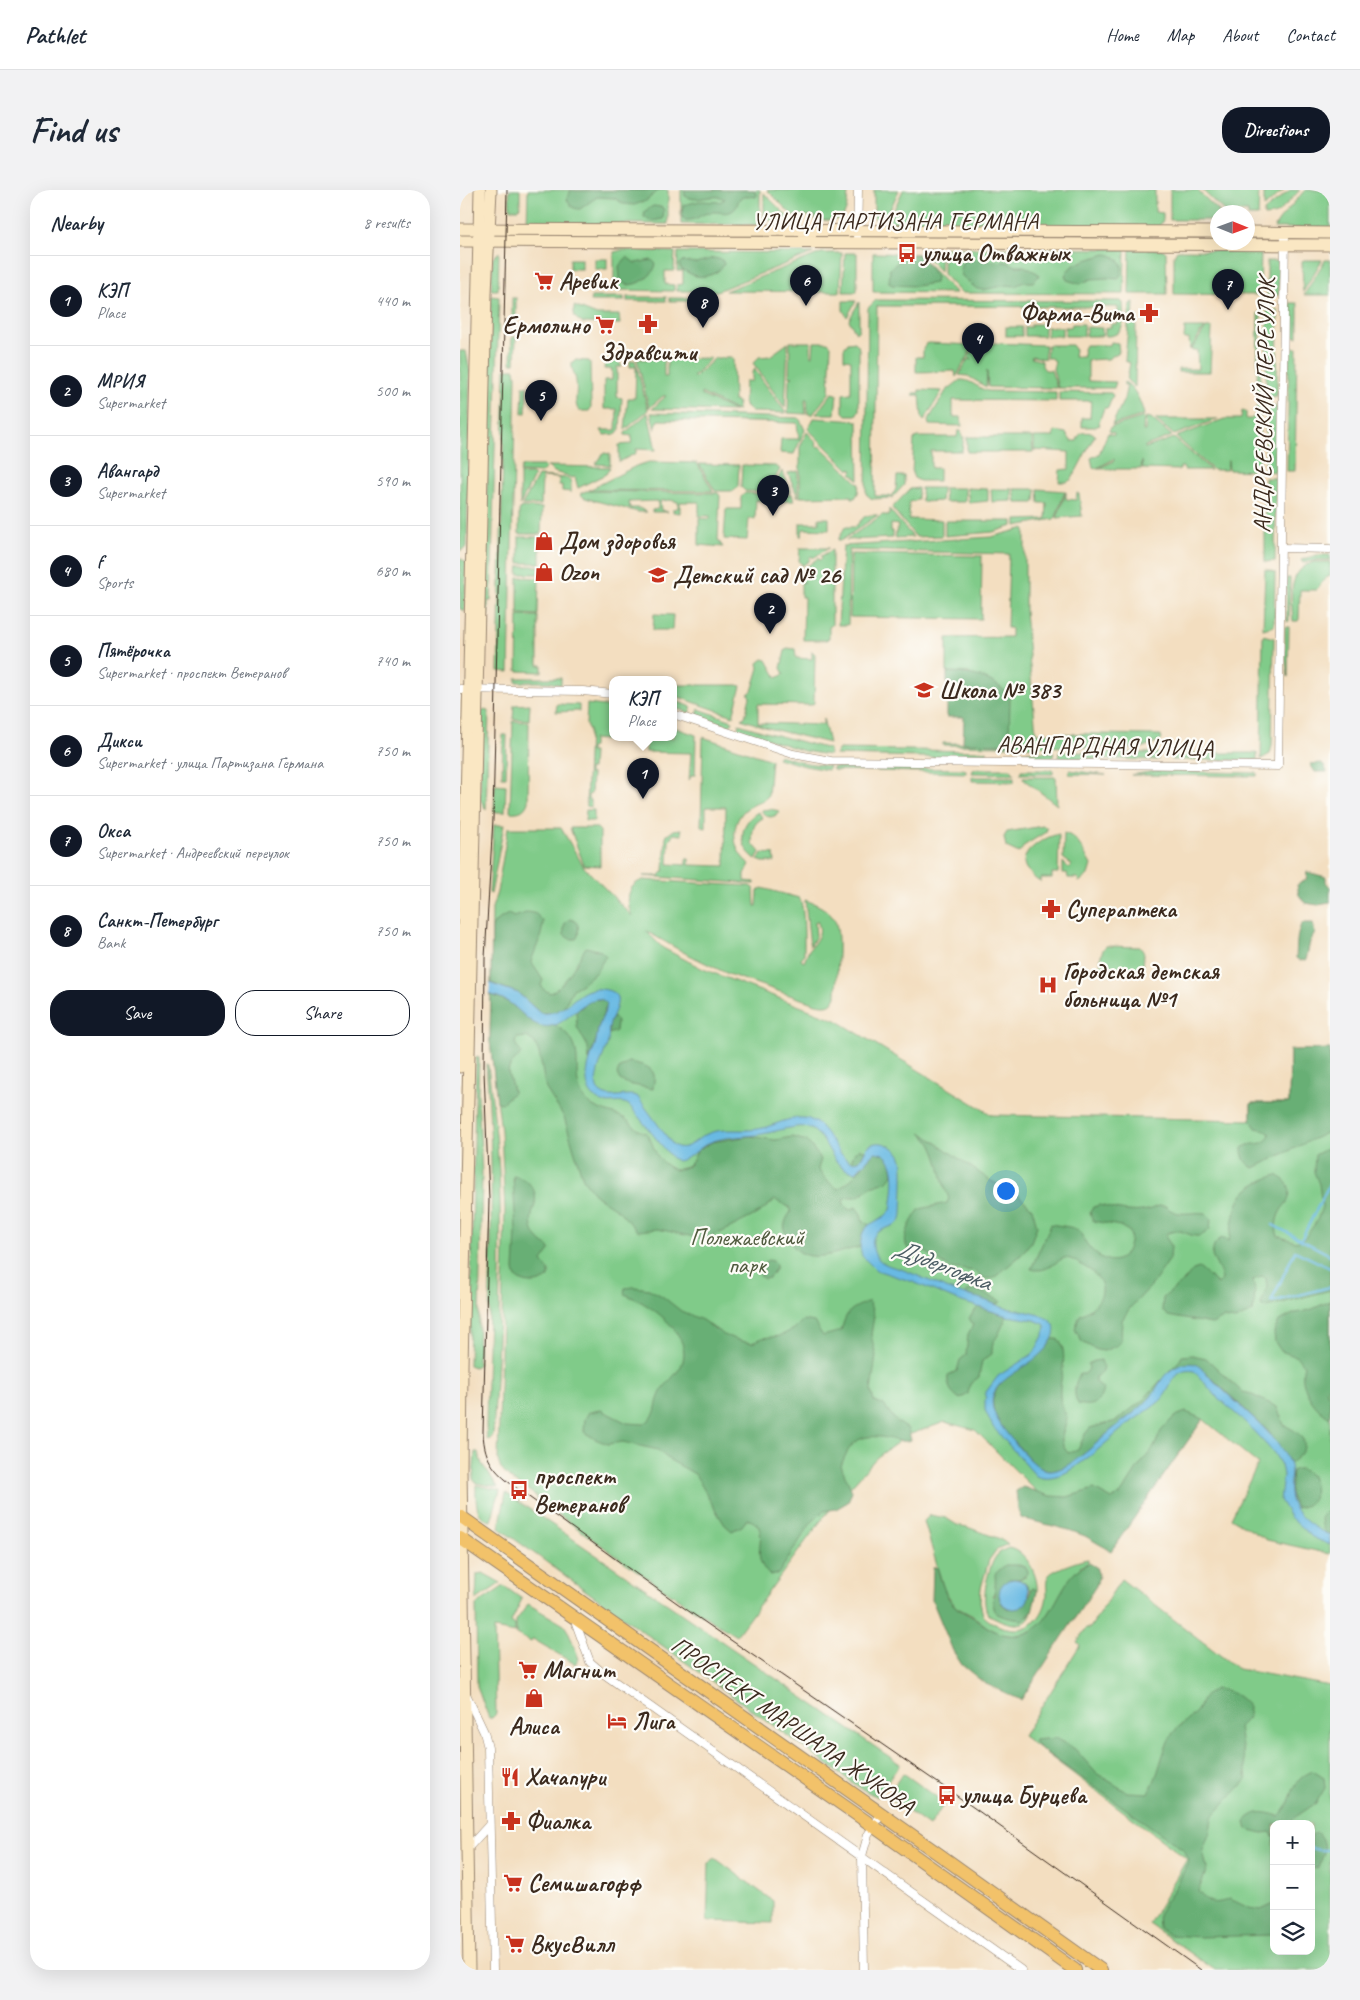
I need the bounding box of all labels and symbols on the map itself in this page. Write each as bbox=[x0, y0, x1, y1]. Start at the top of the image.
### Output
north arrow bbox=[1210, 205, 1255, 250]
street label: УЛИЦА ПАРТИЗАНА ГЕРМАНА bbox=[752, 206, 1039, 236]
place label: улица Отважных bbox=[920, 238, 1071, 268]
bus stop icon: улица Отважных bbox=[896, 242, 918, 264]
pin: 6 bbox=[790, 265, 822, 306]
place label: Аревик bbox=[559, 266, 620, 296]
pin: 7 bbox=[1212, 269, 1244, 310]
supermarket icon: Аревик bbox=[533, 270, 555, 292]
street label: АНДРЕЕВСКИЙ ПЕРЕУЛОК bbox=[1247, 272, 1281, 533]
pin: 8 bbox=[687, 287, 719, 328]
place label: Фарма-Вита bbox=[1020, 298, 1135, 328]
pharmacy icon: Фарма-Вита bbox=[1138, 302, 1160, 324]
place label: Ермолино bbox=[503, 310, 591, 340]
pharmacy icon: Здравсити bbox=[637, 313, 659, 335]
supermarket icon: Ермолино bbox=[594, 314, 616, 336]
pin: 4 bbox=[962, 323, 994, 364]
place label: Здравсити bbox=[600, 337, 699, 367]
pin: 5 bbox=[525, 380, 557, 421]
pin: 3 bbox=[757, 475, 789, 516]
place label: Дом здоровья bbox=[559, 526, 676, 557]
shop icon: Дом здоровья bbox=[533, 530, 555, 552]
place label: Ozon bbox=[559, 557, 600, 587]
place label: Детский сад № 26 bbox=[673, 560, 842, 590]
shop icon: Ozon bbox=[533, 561, 555, 583]
school or university icon: Детский сад № 26 bbox=[647, 564, 669, 586]
pin: 2 bbox=[754, 593, 786, 634]
place label: Школа № 383 bbox=[939, 675, 1062, 705]
school or university icon: Школа № 383 bbox=[913, 679, 935, 701]
street label: АВАНГАРДНАЯ УЛИЦА bbox=[996, 729, 1214, 763]
pin: 1 bbox=[627, 758, 659, 799]
place label: Супераптека bbox=[1066, 894, 1178, 924]
pharmacy icon: Супераптека bbox=[1040, 898, 1062, 920]
place label: Городская детская больница №1 bbox=[1063, 956, 1220, 1014]
hospital icon: Городская детская больница №1 bbox=[1037, 974, 1059, 996]
your location bbox=[993, 1178, 1019, 1204]
park label: Полежаевский парк bbox=[690, 1222, 806, 1280]
water label: Дудергофка bbox=[889, 1231, 998, 1299]
place label: проспект Ветеранов bbox=[534, 1461, 630, 1519]
bus stop icon: проспект Ветеранов bbox=[508, 1479, 530, 1501]
street label: ПРОСПЕКТ МАРШАЛА ЖУКОВА bbox=[665, 1629, 921, 1821]
place label: Магнит bbox=[543, 1655, 616, 1685]
supermarket icon: Магнит bbox=[517, 1659, 539, 1681]
shop icon: Алиса bbox=[523, 1687, 545, 1709]
place label: Лига bbox=[632, 1706, 676, 1736]
hotel icon: Лига bbox=[606, 1710, 628, 1732]
place label: Алиса bbox=[509, 1711, 560, 1741]
place label: Хачапури bbox=[525, 1762, 607, 1792]
restaurant icon: Хачапури bbox=[499, 1766, 521, 1788]
place label: улица Бурцева bbox=[960, 1780, 1089, 1810]
bus stop icon: улица Бурцева bbox=[936, 1784, 958, 1806]
place label: Фиалка bbox=[526, 1806, 593, 1836]
pharmacy icon: Фиалка bbox=[500, 1810, 522, 1832]
place label: Семишагофф bbox=[528, 1868, 642, 1898]
supermarket icon: Семишагофф bbox=[502, 1872, 524, 1894]
place label: ВкусВилл bbox=[530, 1929, 615, 1959]
supermarket icon: ВкусВилл bbox=[504, 1933, 526, 1955]

